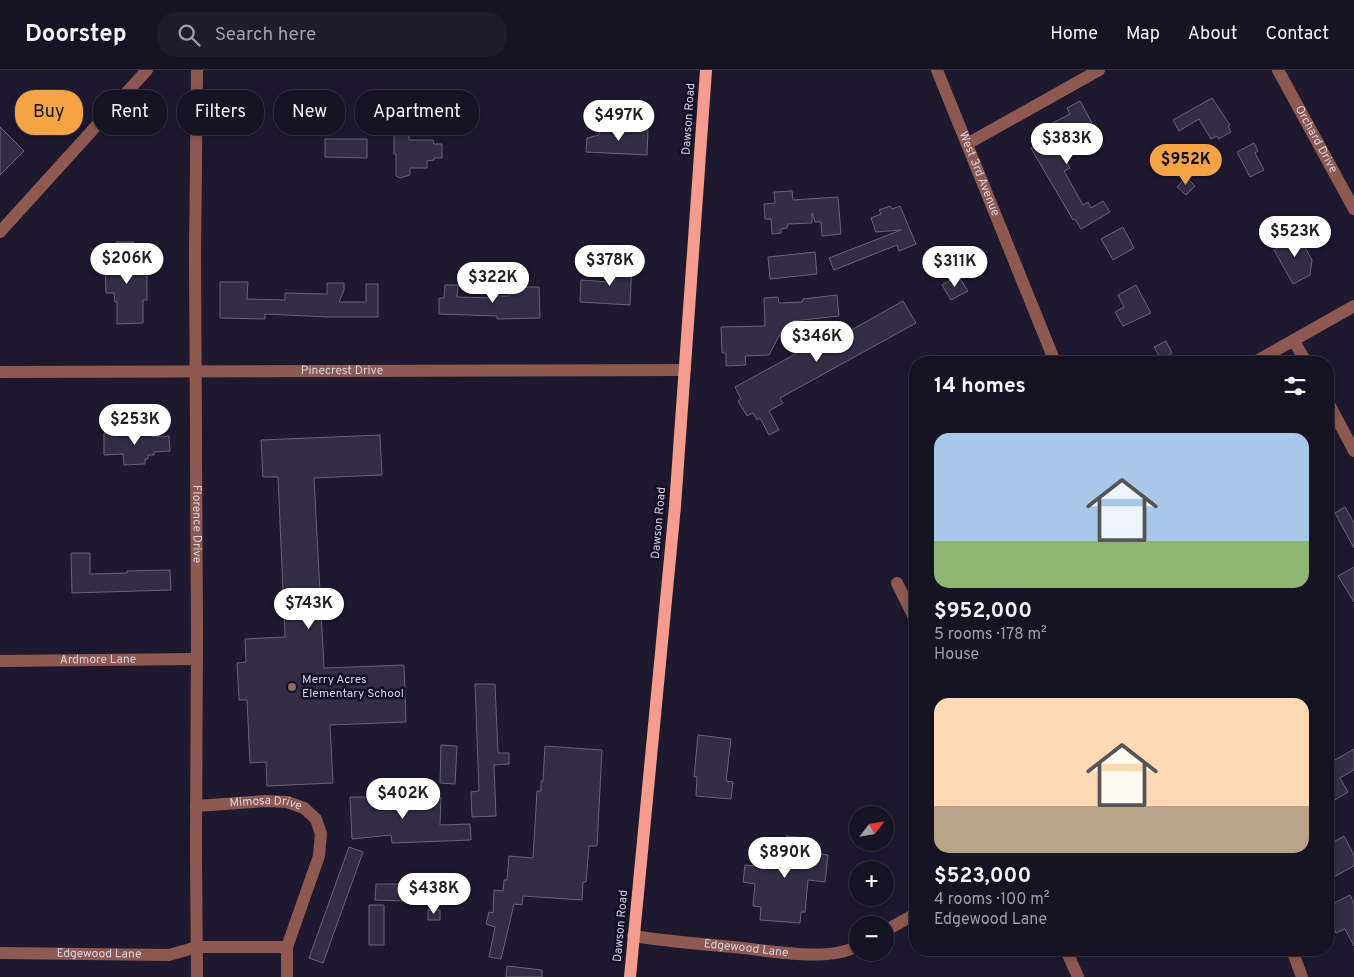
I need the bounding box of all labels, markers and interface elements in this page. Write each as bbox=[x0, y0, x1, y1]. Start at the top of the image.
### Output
search box bbox=[157, 12, 507, 57]
text: Doorstep bbox=[25, 20, 127, 50]
icon: search bbox=[175, 21, 203, 49]
text: Search here bbox=[215, 23, 316, 47]
text: Home bbox=[1050, 23, 1098, 46]
text: Map bbox=[1126, 23, 1160, 46]
text: About bbox=[1188, 23, 1237, 46]
text: Contact bbox=[1265, 23, 1329, 46]
street label: Dawson Road bbox=[679, 82, 699, 156]
chip: Buy bbox=[15, 90, 83, 135]
chip: Rent bbox=[93, 90, 167, 135]
chip: Filters bbox=[177, 90, 264, 135]
chip: New bbox=[274, 90, 345, 135]
chip: Apartment bbox=[355, 90, 479, 135]
pin: $497K bbox=[584, 100, 654, 142]
street label: Orchard Drive bbox=[1291, 103, 1341, 176]
text: $497K bbox=[594, 106, 644, 126]
pin: $383K bbox=[1032, 122, 1102, 165]
street label: West 3rd Avenue bbox=[955, 129, 1003, 219]
text: $383K bbox=[1042, 129, 1092, 149]
pin: $952K bbox=[1151, 144, 1221, 186]
text: $952K bbox=[1161, 150, 1211, 170]
pin: $523K bbox=[1260, 216, 1330, 258]
text: $523K bbox=[1270, 222, 1320, 242]
pin: $206K bbox=[92, 242, 162, 285]
pin: $378K bbox=[575, 244, 645, 287]
pin: $311K bbox=[920, 246, 990, 288]
text: $206K bbox=[101, 249, 153, 269]
text: $378K bbox=[586, 251, 634, 271]
text: $311K bbox=[933, 252, 977, 272]
pin: $322K bbox=[458, 262, 528, 304]
text: $322K bbox=[468, 268, 518, 288]
pin: $346K bbox=[782, 320, 852, 363]
text: $346K bbox=[792, 327, 842, 347]
street label: Pinecrest Drive bbox=[301, 363, 383, 379]
icon: filters bbox=[1281, 372, 1309, 400]
text: 14 homes bbox=[934, 373, 1026, 400]
pin: $253K bbox=[100, 404, 170, 446]
text: $253K bbox=[110, 410, 160, 430]
icon: home bbox=[1077, 465, 1167, 555]
street label: Florence Drive bbox=[188, 485, 205, 563]
street label: Dawson Road bbox=[648, 486, 670, 560]
pin: $743K bbox=[274, 588, 344, 630]
text: $743K bbox=[285, 594, 333, 614]
text: $952,000 bbox=[934, 598, 1032, 625]
text: 5 rooms · 178 m² bbox=[934, 625, 1047, 645]
text: House bbox=[934, 645, 979, 665]
street label: Ardmore Lane bbox=[60, 652, 136, 668]
place label: Merry Acres Elementary School bbox=[302, 672, 404, 702]
marker: Merry Acres Elementary School bbox=[286, 681, 298, 693]
icon: home bbox=[1077, 730, 1167, 820]
pin: $402K bbox=[368, 778, 438, 820]
text: $402K bbox=[377, 784, 429, 804]
street label: Mimosa Drive bbox=[229, 793, 304, 815]
north arrow bbox=[849, 806, 894, 851]
map controls bbox=[849, 806, 894, 961]
pin: $890K bbox=[750, 836, 820, 879]
text: $890K bbox=[759, 843, 811, 863]
button: + bbox=[849, 861, 894, 906]
text: $523,000 bbox=[934, 863, 1031, 890]
pin: $438K bbox=[399, 872, 469, 915]
text: $438K bbox=[409, 879, 459, 899]
street label: Dawson Road bbox=[610, 889, 632, 963]
text: 4 rooms · 100 m² bbox=[934, 890, 1050, 910]
text: Edgewood Lane bbox=[934, 910, 1047, 930]
button: − bbox=[849, 916, 894, 961]
street label: Edgewood Lane bbox=[703, 936, 789, 961]
street label: Edgewood Lane bbox=[56, 946, 142, 963]

